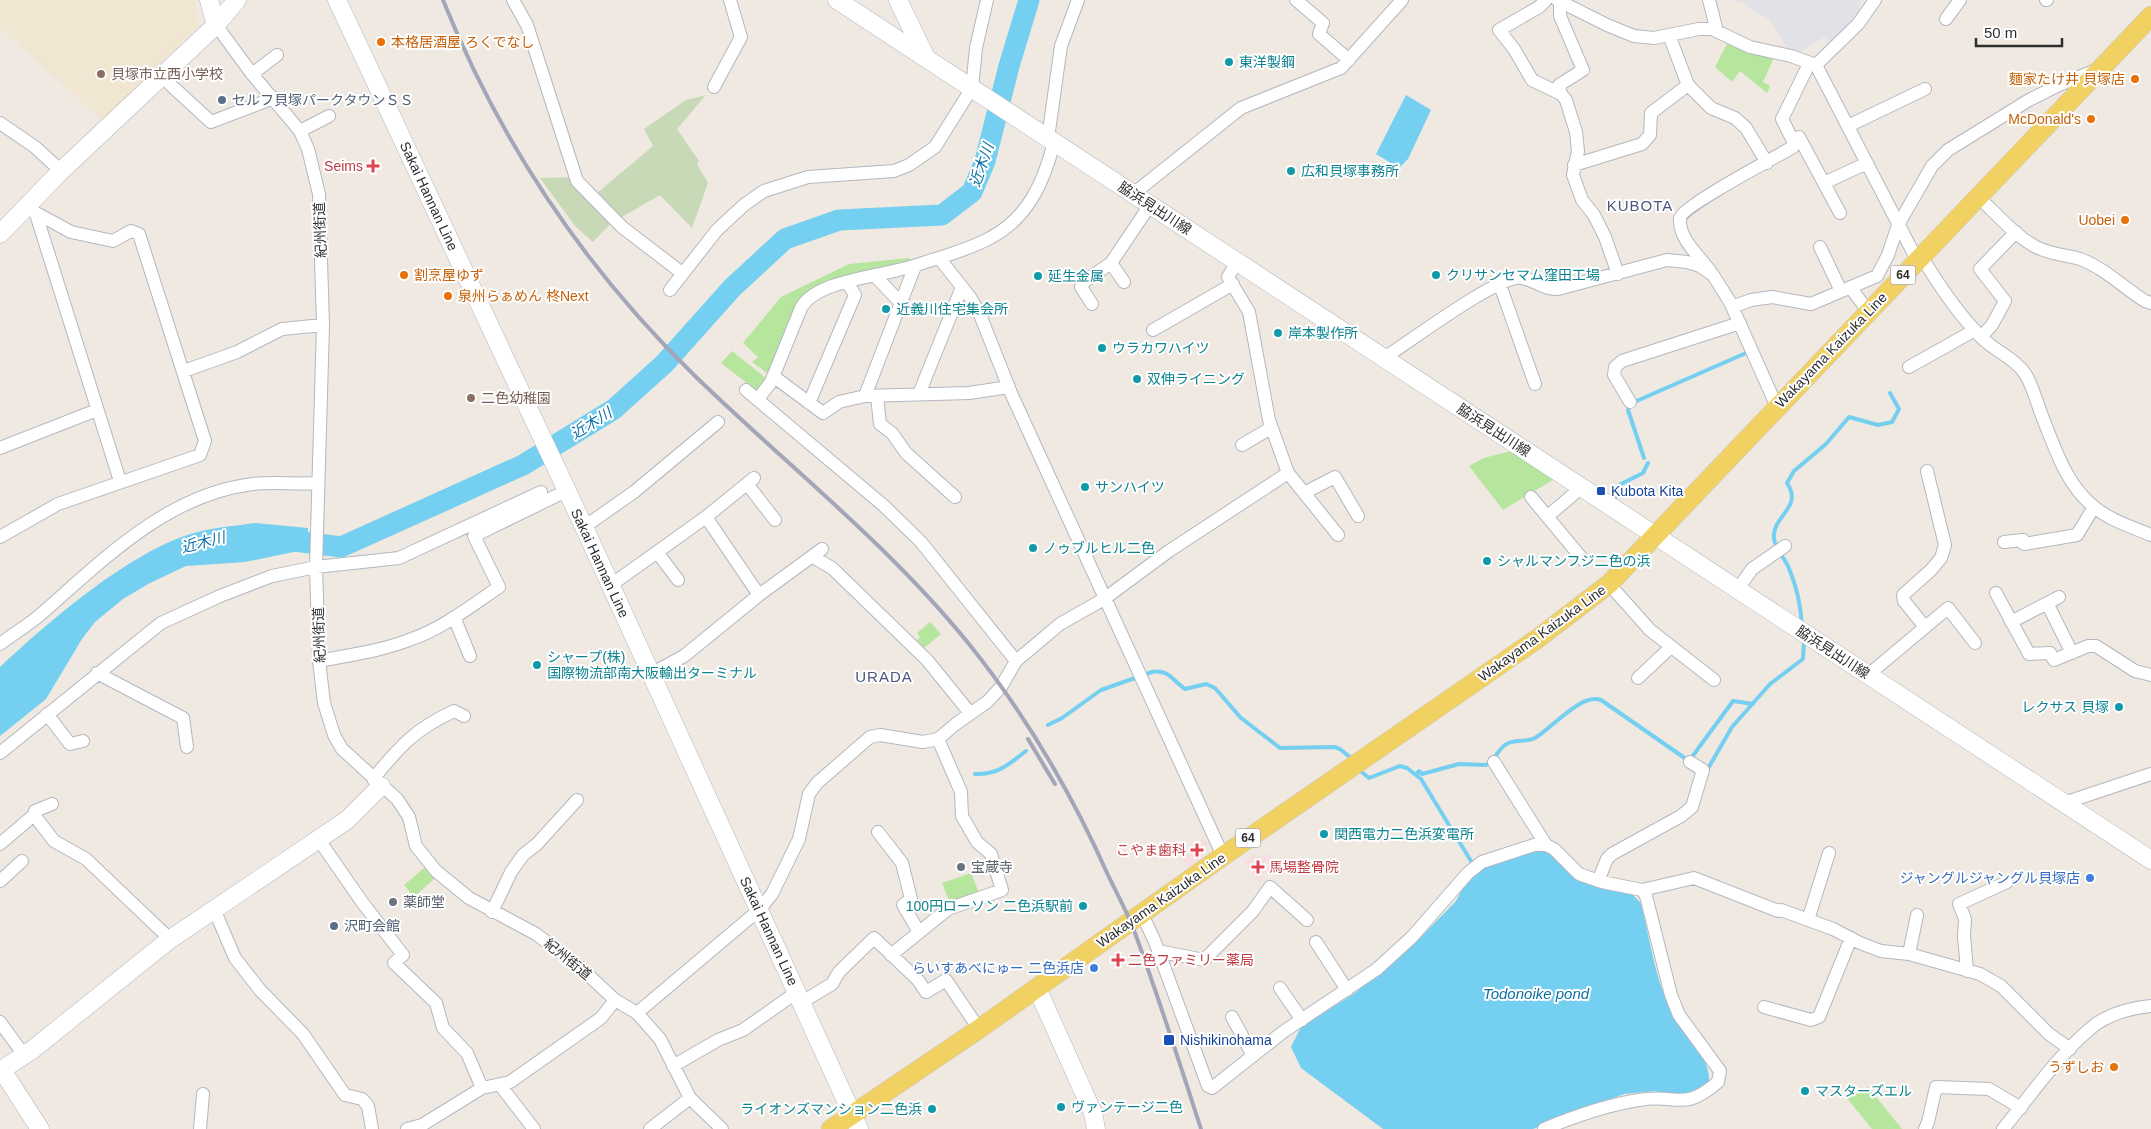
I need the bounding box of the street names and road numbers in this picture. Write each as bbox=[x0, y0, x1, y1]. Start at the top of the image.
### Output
street label: Sakai Hannan Line bbox=[397, 139, 461, 253]
street label: 脇浜見出川線 bbox=[1115, 178, 1195, 238]
street label: 紀州街道 bbox=[311, 202, 329, 258]
road number: 64 bbox=[1890, 266, 1916, 284]
street label: Wakayama Kaizuka Line bbox=[1772, 289, 1890, 411]
street label: 脇浜見出川線 bbox=[1454, 400, 1534, 460]
street label: Sakai Hannan Line bbox=[568, 506, 632, 620]
street label: Wakayama Kaizuka Line bbox=[1475, 581, 1609, 685]
street label: 紀州街道 bbox=[310, 607, 328, 663]
street label: 脇浜見出川線 bbox=[1793, 622, 1873, 682]
road number: 64 bbox=[1236, 828, 1260, 848]
street label: Wakayama Kaizuka Line bbox=[1094, 849, 1229, 951]
street label: Sakai Hannan Line bbox=[737, 874, 801, 988]
street label: 紀州街道 bbox=[541, 935, 595, 983]

